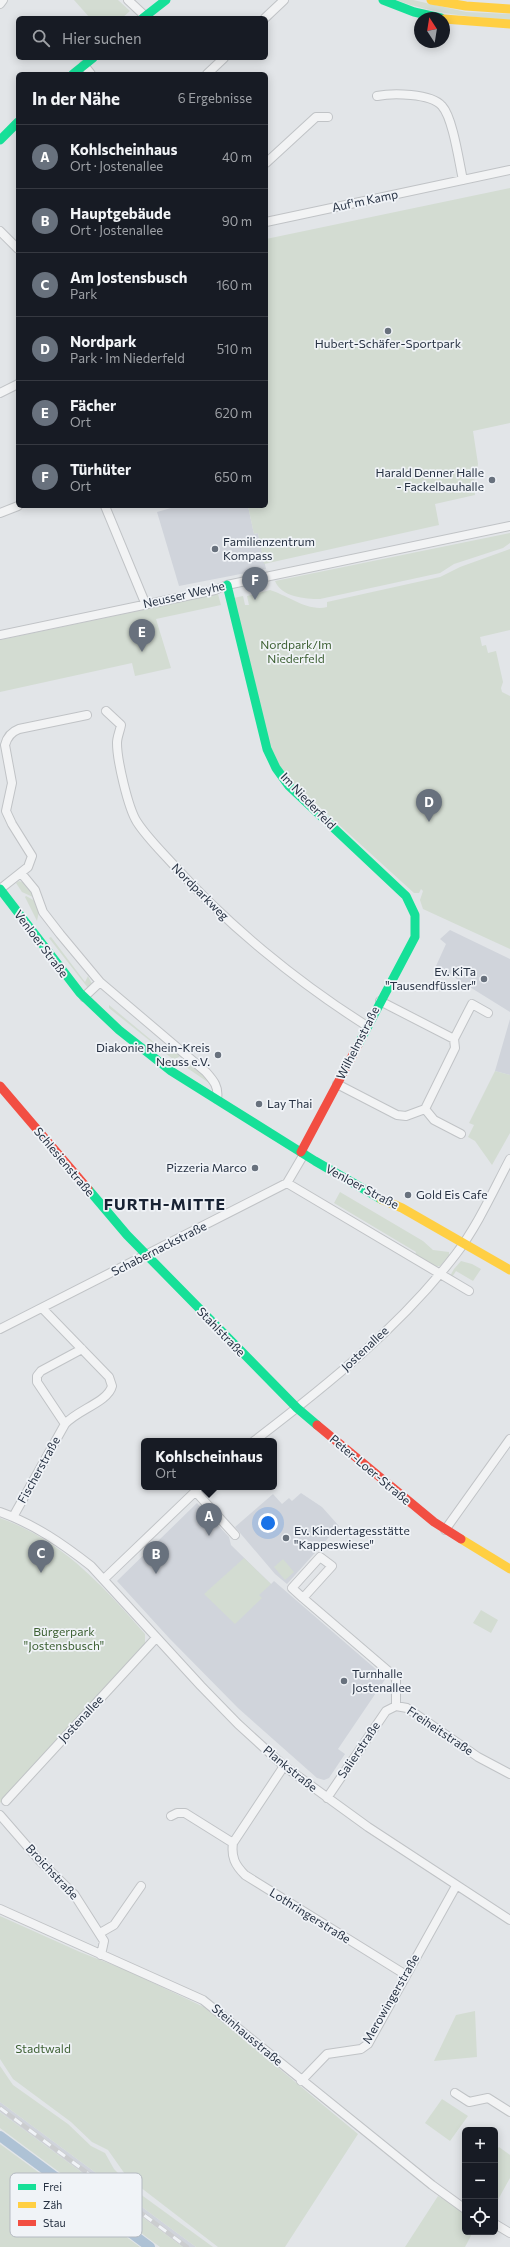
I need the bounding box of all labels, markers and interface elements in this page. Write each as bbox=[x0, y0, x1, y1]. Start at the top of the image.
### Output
north arrow bbox=[414, 12, 450, 48]
search box bbox=[16, 16, 268, 60]
icon: search bbox=[30, 27, 52, 49]
text: Hier suchen bbox=[62, 29, 142, 47]
text: In der Nähe bbox=[32, 88, 120, 109]
text: 6 Ergebnisse bbox=[178, 90, 252, 106]
text: Kohlscheinhaus bbox=[70, 140, 177, 158]
text: A bbox=[40, 149, 50, 165]
text: 40 m bbox=[222, 149, 252, 165]
text: Ort · Jostenallee bbox=[70, 158, 163, 174]
street label: Auf'm Kamp bbox=[330, 186, 399, 214]
text: Hauptgebäude bbox=[70, 204, 171, 222]
text: B bbox=[41, 213, 49, 229]
text: 90 m bbox=[222, 213, 252, 229]
text: Ort · Jostenallee bbox=[70, 222, 163, 238]
text: Am Jostensbusch bbox=[70, 268, 187, 286]
text: C bbox=[41, 277, 49, 293]
text: 160 m bbox=[216, 277, 252, 293]
text: Park bbox=[70, 286, 97, 302]
marker: Hubert-Schäfer-Sportpark bbox=[383, 326, 393, 336]
text: Nordpark bbox=[70, 332, 137, 350]
place label: Hubert-Schäfer-Sportpark bbox=[315, 336, 462, 350]
text: D bbox=[40, 341, 50, 357]
text: 510 m bbox=[217, 341, 252, 357]
text: Park · Im Niederfeld bbox=[70, 350, 185, 366]
text: Fächer bbox=[70, 396, 116, 414]
text: E bbox=[41, 405, 49, 421]
text: 620 m bbox=[215, 405, 252, 421]
text: Ort bbox=[70, 414, 91, 430]
text: Türhüter bbox=[70, 460, 131, 478]
place label: Harald Denner Halle - Fackelbauhalle bbox=[375, 465, 484, 493]
text: F bbox=[41, 469, 49, 485]
text: 650 m bbox=[214, 469, 252, 485]
marker: Harald Denner Halle - Fackelbauhalle bbox=[487, 475, 497, 485]
text: Ort bbox=[70, 478, 91, 494]
place label: Familienzentrum Kompass bbox=[223, 534, 315, 562]
marker: Familienzentrum Kompass bbox=[210, 544, 220, 554]
pin: F bbox=[242, 567, 268, 600]
street label: Neusser Weyhe bbox=[142, 578, 226, 610]
pin: E bbox=[129, 619, 155, 652]
park label: Nordpark/Im Niederfeld bbox=[260, 637, 332, 665]
street label: Im Niederfeld bbox=[278, 769, 339, 832]
pin: D bbox=[416, 789, 442, 822]
street label: Nordparkweg bbox=[169, 860, 232, 923]
street label: Venloer Straße bbox=[12, 907, 72, 980]
place label: Ev. KiTa "Tausendfüssler" bbox=[385, 964, 476, 992]
marker: Ev. KiTa "Tausendfüssler" bbox=[479, 974, 489, 984]
street label: Wilhelmstraße bbox=[333, 1004, 382, 1081]
place label: Diakonie Rhein-Kreis Neuss e.V. bbox=[96, 1040, 210, 1068]
marker: Diakonie Rhein-Kreis Neuss e.V. bbox=[213, 1050, 223, 1060]
place label: Lay Thai bbox=[267, 1096, 312, 1110]
marker: Lay Thai bbox=[254, 1099, 264, 1109]
street label: Schlesienstraße bbox=[32, 1124, 98, 1199]
place label: Pizzeria Marco bbox=[166, 1160, 247, 1174]
street label: Venloer Straße bbox=[324, 1161, 401, 1211]
marker: Pizzeria Marco bbox=[250, 1163, 260, 1173]
place label: Gold Eis Cafe bbox=[416, 1187, 487, 1201]
marker: Gold Eis Cafe bbox=[403, 1190, 413, 1200]
district label: FURTH-MITTE bbox=[104, 1194, 226, 1213]
street label: Schabernackstraße bbox=[109, 1218, 208, 1278]
street label: Stahlstraße bbox=[195, 1304, 249, 1359]
street label: Jostenallee bbox=[338, 1323, 391, 1374]
street label: Peter-Loer-Straße bbox=[327, 1431, 414, 1507]
street label: Fischerstraße bbox=[14, 1434, 62, 1505]
popup bbox=[141, 1438, 277, 1490]
text: Kohlscheinhaus bbox=[155, 1447, 263, 1465]
text: Ort bbox=[155, 1465, 176, 1481]
pin: A bbox=[196, 1503, 222, 1536]
your location bbox=[258, 1513, 278, 1533]
place label: Ev. Kindertagesstätte "Kappeswiese" bbox=[294, 1523, 410, 1551]
marker: Ev. Kindertagesstätte "Kappeswiese" bbox=[281, 1533, 291, 1543]
pin: C bbox=[28, 1540, 54, 1573]
pin: B bbox=[143, 1541, 169, 1574]
park label: Bürgerpark "Jostensbusch" bbox=[24, 1624, 104, 1653]
place label: Turnhalle Jostenallee bbox=[352, 1666, 411, 1695]
marker: Turnhalle Jostenallee bbox=[339, 1676, 349, 1686]
street label: Jostenallee bbox=[55, 1692, 106, 1745]
street label: Freiheitstraße bbox=[405, 1703, 476, 1757]
street label: Salierstraße bbox=[334, 1718, 382, 1780]
street label: Plankstraße bbox=[261, 1742, 320, 1794]
street label: Broichstraße bbox=[24, 1841, 82, 1902]
street label: Lothringerstraße bbox=[268, 1885, 354, 1946]
street label: Merowingerstraße bbox=[359, 1951, 421, 2046]
street label: Steinhausstraße bbox=[209, 2001, 286, 2068]
park label: Stadtwald bbox=[15, 2041, 71, 2055]
map controls bbox=[462, 2127, 498, 2235]
button: + bbox=[462, 2127, 498, 2163]
button: − bbox=[462, 2163, 498, 2199]
legend bbox=[10, 2173, 142, 2237]
text: Frei bbox=[43, 2180, 62, 2193]
text: Zäh bbox=[43, 2198, 62, 2211]
button: locate bbox=[462, 2199, 498, 2235]
text: Stau bbox=[43, 2216, 66, 2229]

